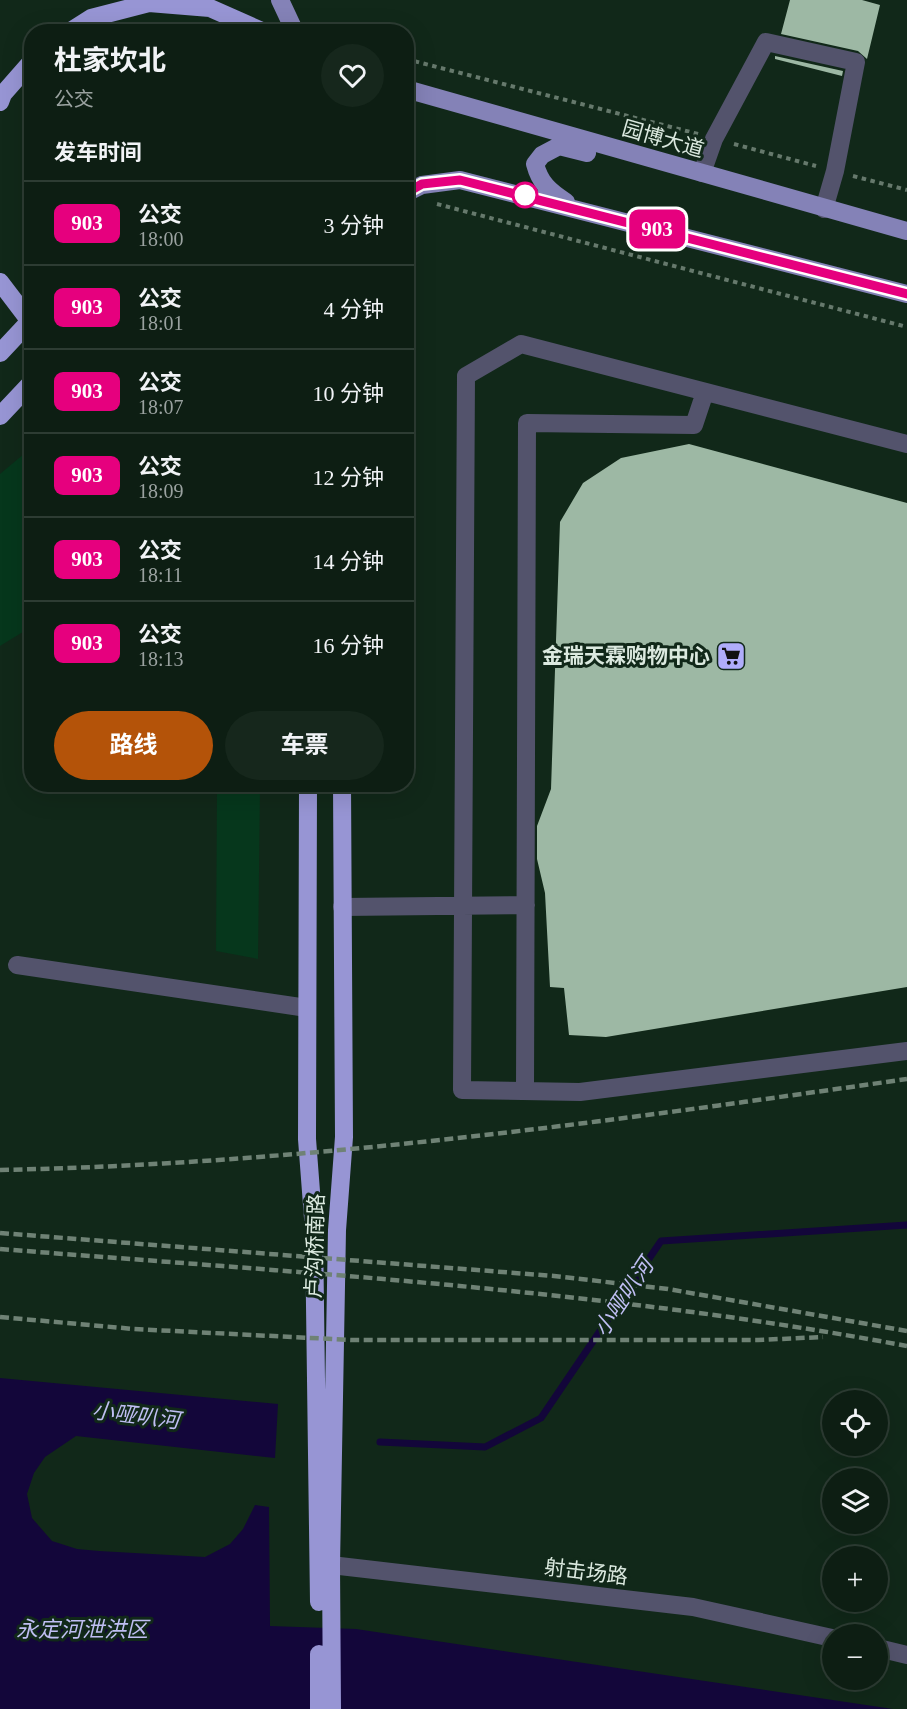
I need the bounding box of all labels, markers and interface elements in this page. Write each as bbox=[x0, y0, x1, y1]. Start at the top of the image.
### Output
button: heart bbox=[321, 44, 384, 107]
text: 杜家坎北 bbox=[54, 45, 166, 76]
text: 公交 bbox=[54, 88, 94, 110]
street label: 园博大道 bbox=[619, 116, 707, 162]
text: 发车时间 bbox=[54, 140, 142, 165]
unlabelled marker bbox=[512, 182, 538, 208]
text: 公交 bbox=[138, 202, 182, 227]
line badge: 903 bbox=[622, 210, 692, 248]
text: 903 bbox=[71, 211, 103, 235]
text: 3 分钟 bbox=[323, 213, 384, 238]
text: 903 bbox=[641, 217, 673, 241]
text: 18:00 bbox=[138, 228, 184, 250]
text: 公交 bbox=[138, 286, 182, 311]
text: 903 bbox=[71, 295, 103, 319]
text: 4 分钟 bbox=[323, 297, 384, 322]
text: 18:01 bbox=[138, 312, 184, 334]
text: 公交 bbox=[138, 370, 182, 395]
text: 903 bbox=[71, 379, 103, 403]
text: 10 分钟 bbox=[312, 381, 384, 406]
text: 18:07 bbox=[138, 396, 184, 418]
text: 公交 bbox=[138, 454, 182, 479]
text: 903 bbox=[71, 463, 103, 487]
text: 12 分钟 bbox=[312, 465, 384, 490]
text: 18:09 bbox=[138, 480, 184, 502]
text: 公交 bbox=[138, 538, 182, 563]
text: 903 bbox=[71, 547, 103, 571]
text: 14 分钟 bbox=[312, 549, 384, 574]
text: 18:11 bbox=[138, 564, 183, 586]
text: 公交 bbox=[138, 622, 182, 647]
text: 903 bbox=[71, 631, 103, 655]
text: 16 分钟 bbox=[312, 633, 384, 658]
supermarket icon: 金瑞天霖购物中心 bbox=[715, 640, 747, 672]
place label: 金瑞天霖购物中心 bbox=[542, 644, 710, 668]
text: 18:13 bbox=[138, 648, 184, 670]
button: 路线 bbox=[54, 711, 213, 780]
button: 车票 bbox=[225, 711, 384, 780]
street label: 卢沟桥南路 bbox=[301, 1193, 329, 1299]
water label: 小哑叭河 bbox=[588, 1251, 661, 1341]
map controls bbox=[822, 1390, 888, 1690]
button: locate bbox=[822, 1390, 888, 1456]
water label: 小哑叭河 bbox=[91, 1398, 185, 1434]
button: layers bbox=[822, 1468, 888, 1534]
button: + bbox=[822, 1546, 888, 1612]
street label: 射击场路 bbox=[543, 1555, 629, 1589]
water label: 永定河泄洪区 bbox=[16, 1617, 151, 1642]
button: − bbox=[822, 1624, 888, 1690]

